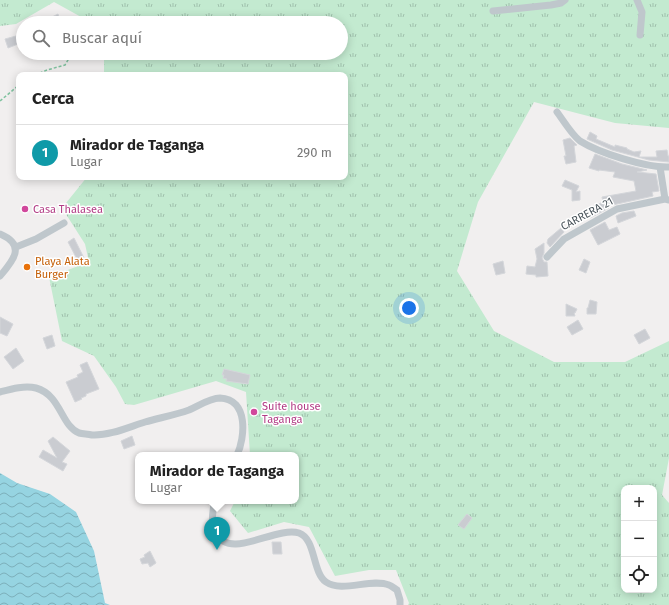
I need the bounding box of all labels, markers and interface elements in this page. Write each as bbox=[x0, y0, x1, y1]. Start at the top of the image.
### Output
search box bbox=[16, 16, 348, 60]
icon: search bbox=[30, 27, 52, 49]
text: Buscar aquí bbox=[62, 29, 142, 47]
text: Cerca bbox=[32, 88, 74, 109]
text: Mirador de Taganga bbox=[70, 136, 204, 154]
text: 1 bbox=[42, 145, 48, 160]
text: 290 m bbox=[297, 145, 332, 160]
text: Lugar bbox=[70, 154, 102, 169]
street label: CARRERA 21 bbox=[559, 195, 615, 233]
place label: Casa Thalasea bbox=[33, 203, 103, 216]
marker: Casa Thalasea bbox=[20, 204, 30, 214]
place label: Playa Alata Burger bbox=[35, 255, 90, 281]
marker: Playa Alata Burger bbox=[22, 262, 32, 272]
your location bbox=[399, 298, 419, 318]
place label: Suite house Taganga bbox=[262, 400, 321, 426]
marker: Suite house Taganga bbox=[249, 407, 259, 417]
popup bbox=[135, 452, 299, 504]
text: Mirador de Taganga bbox=[150, 462, 284, 480]
text: Lugar bbox=[150, 480, 182, 495]
map controls bbox=[621, 485, 657, 593]
button: + bbox=[621, 485, 657, 521]
pin: 1 bbox=[204, 517, 230, 550]
button: − bbox=[621, 521, 657, 557]
button: locate bbox=[621, 557, 657, 593]

